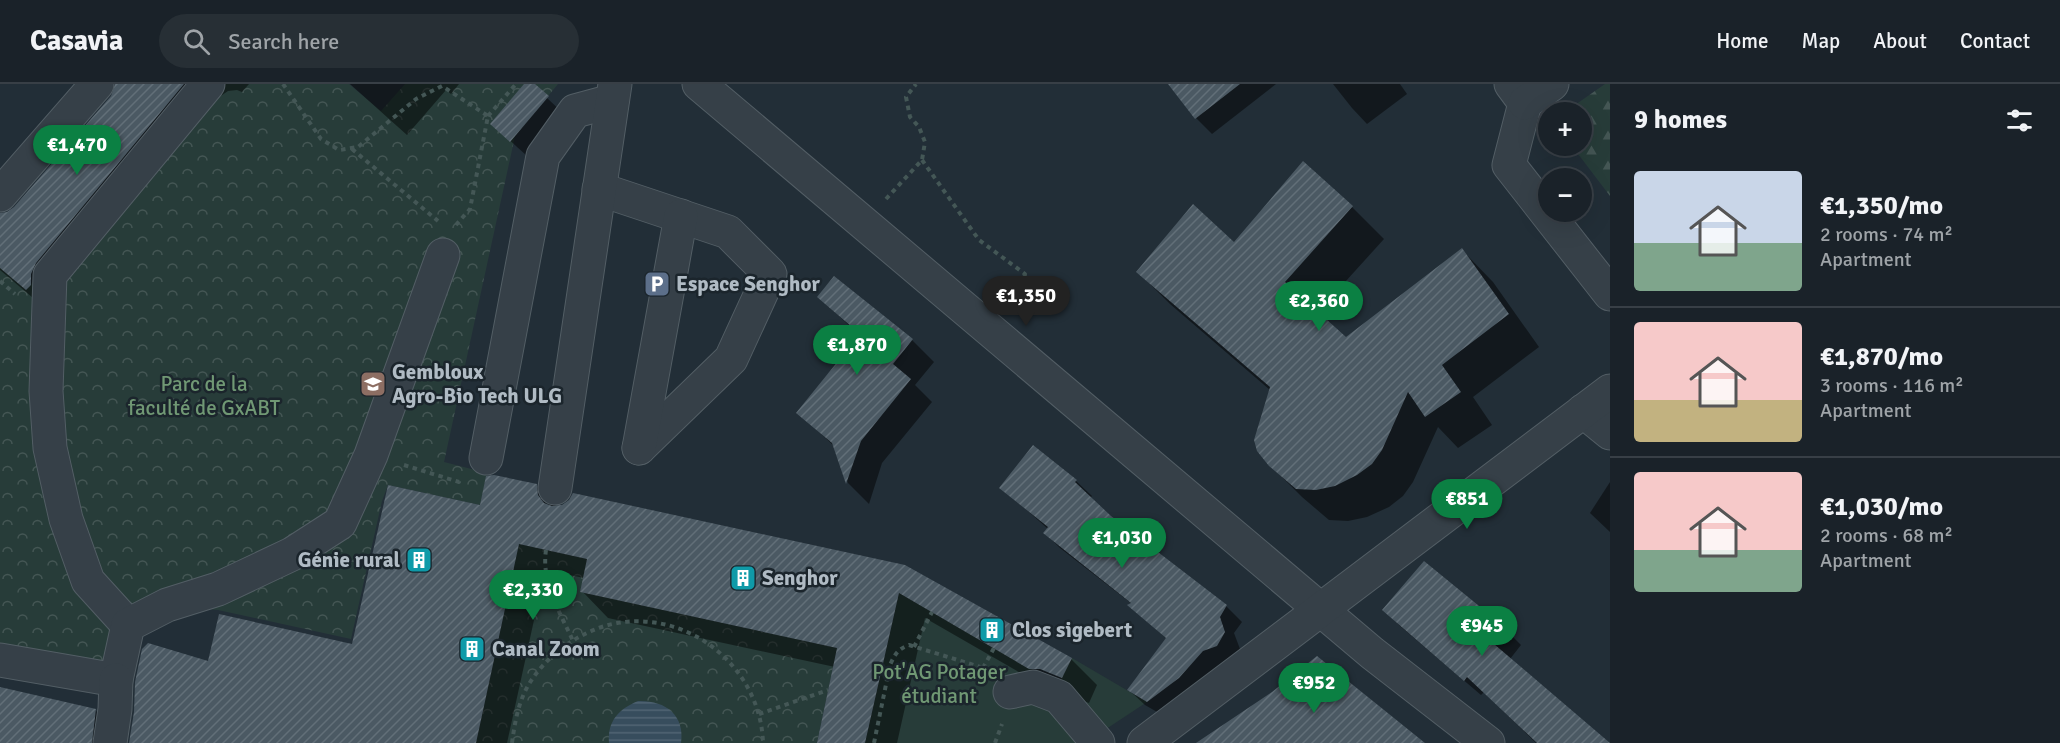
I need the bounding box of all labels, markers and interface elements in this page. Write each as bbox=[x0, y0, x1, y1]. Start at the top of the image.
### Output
search box bbox=[159, 14, 579, 68]
text: Casavia bbox=[30, 24, 123, 58]
icon: search bbox=[180, 25, 213, 58]
text: Search here bbox=[228, 28, 339, 55]
text: Home bbox=[1716, 28, 1769, 54]
text: Map bbox=[1802, 28, 1840, 54]
text: About bbox=[1873, 28, 1927, 54]
text: Contact bbox=[1960, 28, 2030, 54]
map controls bbox=[1538, 102, 1592, 222]
button: + bbox=[1538, 102, 1592, 156]
text: 9 homes bbox=[1634, 104, 1727, 136]
icon: filters bbox=[2003, 104, 2036, 137]
pin: €1,470 bbox=[28, 125, 126, 176]
text: €1,470 bbox=[47, 132, 107, 157]
button: − bbox=[1538, 168, 1592, 222]
text: €1,350/mo bbox=[1820, 190, 1943, 222]
icon: home bbox=[1682, 195, 1754, 267]
text: 2 rooms · 74 m² bbox=[1820, 222, 1953, 247]
text: Apartment bbox=[1820, 247, 1912, 272]
parking icon: Espace Senghor bbox=[642, 269, 672, 299]
place label: Espace Senghor bbox=[676, 271, 820, 297]
pin: €1,350 bbox=[977, 276, 1075, 327]
pin: €2,360 bbox=[1270, 281, 1368, 332]
text: €1,350 bbox=[996, 283, 1056, 308]
text: €2,360 bbox=[1289, 288, 1349, 313]
pin: €1,870 bbox=[808, 325, 906, 376]
text: €1,870 bbox=[827, 332, 887, 357]
text: €1,870/mo bbox=[1820, 341, 1943, 373]
icon: home bbox=[1682, 346, 1754, 418]
place label: Gembloux Agro-Bio Tech ULG bbox=[392, 359, 562, 409]
school or university icon: Gembloux Agro-Bio Tech ULG bbox=[358, 369, 388, 399]
park label: Parc de la faculté de GxABT bbox=[128, 371, 281, 421]
text: 3 rooms · 116 m² bbox=[1820, 373, 1964, 398]
text: Apartment bbox=[1820, 398, 1912, 423]
pin: €851 bbox=[1431, 479, 1503, 530]
text: €851 bbox=[1445, 486, 1489, 511]
text: €1,030/mo bbox=[1820, 491, 1943, 523]
icon: home bbox=[1682, 496, 1754, 568]
pin: €1,030 bbox=[1073, 518, 1171, 569]
text: 2 rooms · 68 m² bbox=[1820, 523, 1953, 548]
text: €1,030 bbox=[1092, 525, 1152, 550]
building icon: Génie rural bbox=[404, 545, 434, 575]
place label: Génie rural bbox=[298, 547, 400, 573]
text: Apartment bbox=[1820, 548, 1912, 573]
building icon: Senghor bbox=[728, 563, 758, 593]
place label: Senghor bbox=[762, 565, 838, 591]
pin: €2,330 bbox=[484, 570, 582, 621]
text: €2,330 bbox=[503, 577, 563, 602]
pin: €945 bbox=[1446, 606, 1518, 657]
text: €945 bbox=[1460, 613, 1504, 638]
building icon: Clos sigebert bbox=[977, 615, 1007, 645]
place label: Clos sigebert bbox=[1012, 617, 1132, 643]
building icon: Canal Zoom bbox=[457, 634, 487, 664]
place label: Canal Zoom bbox=[492, 636, 600, 662]
park label: Pot'AG Potager étudiant bbox=[872, 659, 1006, 709]
pin: €952 bbox=[1278, 663, 1350, 714]
text: €952 bbox=[1292, 670, 1336, 695]

